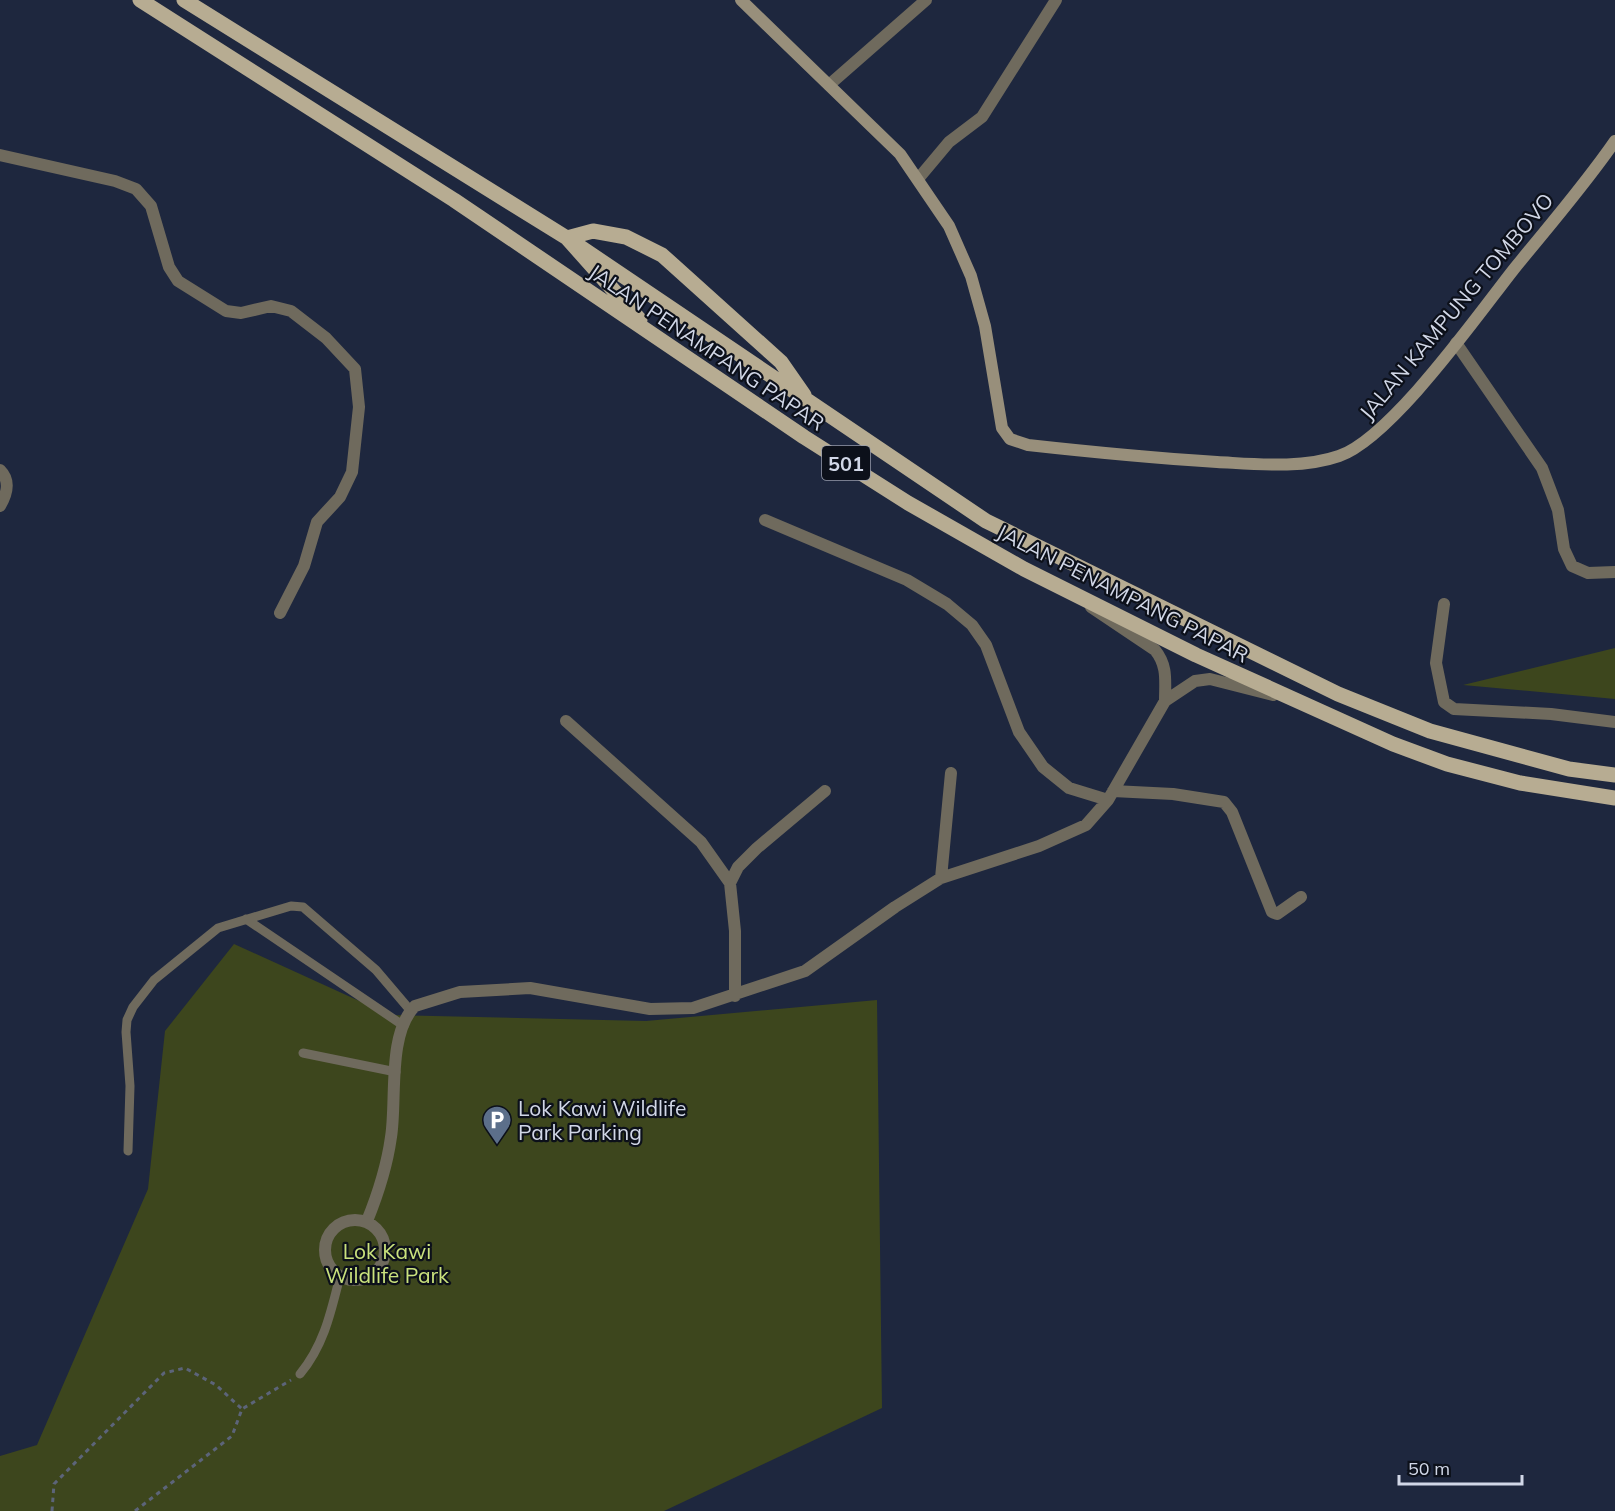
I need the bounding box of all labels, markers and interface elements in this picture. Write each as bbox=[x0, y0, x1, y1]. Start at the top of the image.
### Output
street label: JALAN KAMPUNG TOMBOVO bbox=[1353, 187, 1559, 425]
street label: JALAN PENAMPANG PAPAR bbox=[584, 258, 830, 436]
road number: 501 bbox=[822, 446, 870, 480]
street label: JALAN PENAMPANG PAPAR bbox=[993, 518, 1253, 668]
place label: Lok Kawi Wildlife Park Parking bbox=[518, 1095, 686, 1145]
parking icon: Lok Kawi Wildlife Park Parking bbox=[481, 1104, 513, 1146]
park label: Lok Kawi Wildlife Park bbox=[325, 1238, 449, 1288]
scale bar bbox=[1399, 1448, 1522, 1486]
text: 50 m bbox=[1408, 1457, 1450, 1480]

